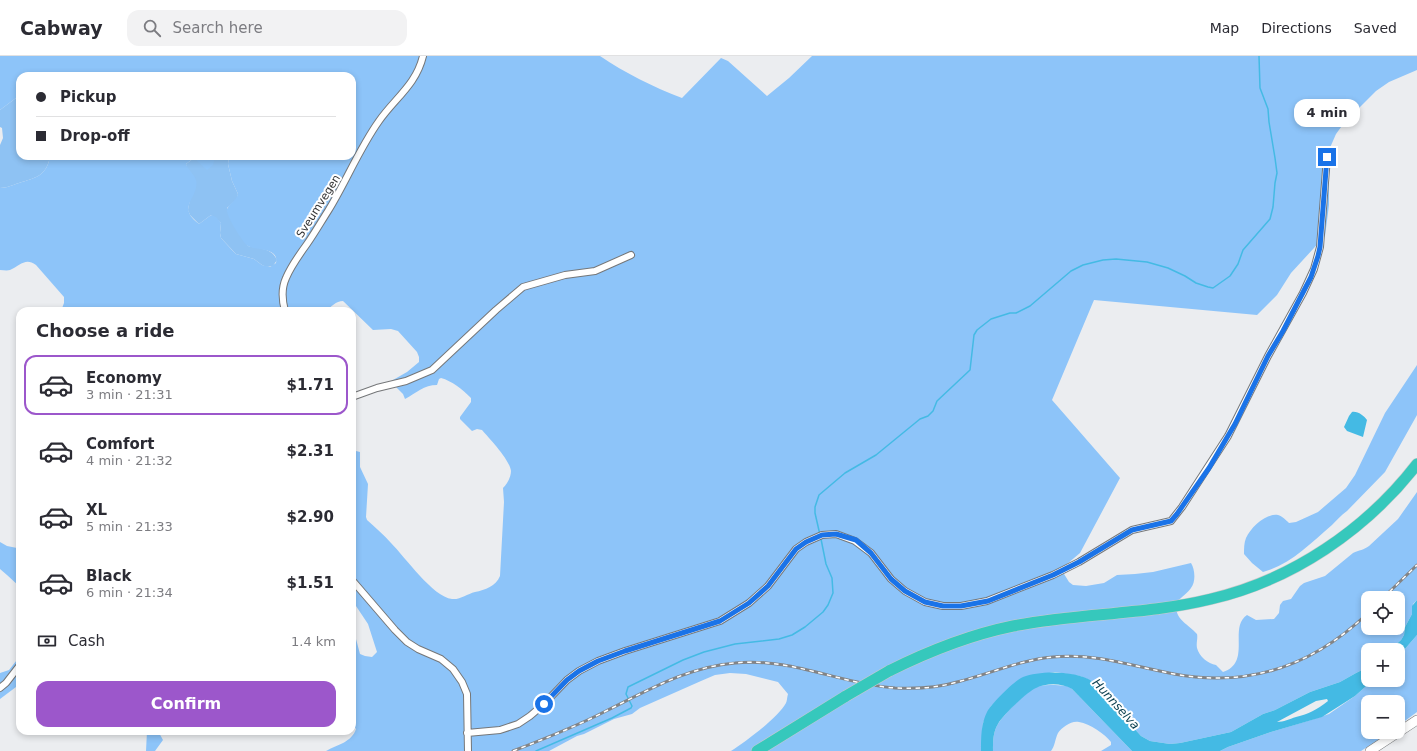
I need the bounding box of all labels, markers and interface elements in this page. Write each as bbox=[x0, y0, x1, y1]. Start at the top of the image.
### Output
search box bbox=[127, 10, 407, 46]
text: Cabway bbox=[20, 17, 103, 39]
icon: search bbox=[141, 17, 163, 39]
text: Search here bbox=[173, 19, 263, 37]
text: Map bbox=[1210, 20, 1239, 36]
text: Directions bbox=[1261, 20, 1332, 36]
text: Saved bbox=[1354, 20, 1397, 36]
text: Pickup bbox=[60, 88, 116, 106]
callout: 4 min bbox=[1294, 99, 1360, 127]
text: 4 min bbox=[1307, 105, 1347, 120]
text: Drop-off bbox=[60, 127, 130, 145]
route end bbox=[1318, 148, 1336, 166]
street label: Sveumvegen bbox=[294, 172, 343, 240]
text: Choose a ride bbox=[36, 320, 175, 341]
icon: car bbox=[38, 367, 74, 403]
text: Economy bbox=[86, 369, 162, 387]
text: $1.71 bbox=[287, 376, 334, 394]
text: 3 min · 21:31 bbox=[86, 387, 173, 402]
icon: car bbox=[38, 433, 74, 469]
text: Comfort bbox=[86, 435, 154, 453]
text: $2.31 bbox=[287, 442, 334, 460]
text: 4 min · 21:32 bbox=[86, 453, 173, 468]
icon: car bbox=[38, 499, 74, 535]
text: XL bbox=[86, 501, 107, 519]
text: $2.90 bbox=[287, 508, 334, 526]
text: 5 min · 21:33 bbox=[86, 519, 173, 534]
icon: car bbox=[38, 565, 74, 601]
text: Black bbox=[86, 567, 132, 585]
text: $1.51 bbox=[287, 574, 334, 592]
text: 6 min · 21:34 bbox=[86, 585, 173, 600]
map controls bbox=[1361, 591, 1405, 739]
button: locate bbox=[1361, 591, 1405, 635]
icon: cash bbox=[36, 630, 58, 652]
text: Cash bbox=[68, 632, 105, 650]
text: 1.4 km bbox=[291, 634, 336, 649]
button: + bbox=[1361, 643, 1405, 687]
water label: Hunnselva bbox=[1090, 676, 1142, 732]
button: Confirm bbox=[36, 681, 336, 727]
route start bbox=[535, 695, 553, 713]
button: − bbox=[1361, 695, 1405, 739]

